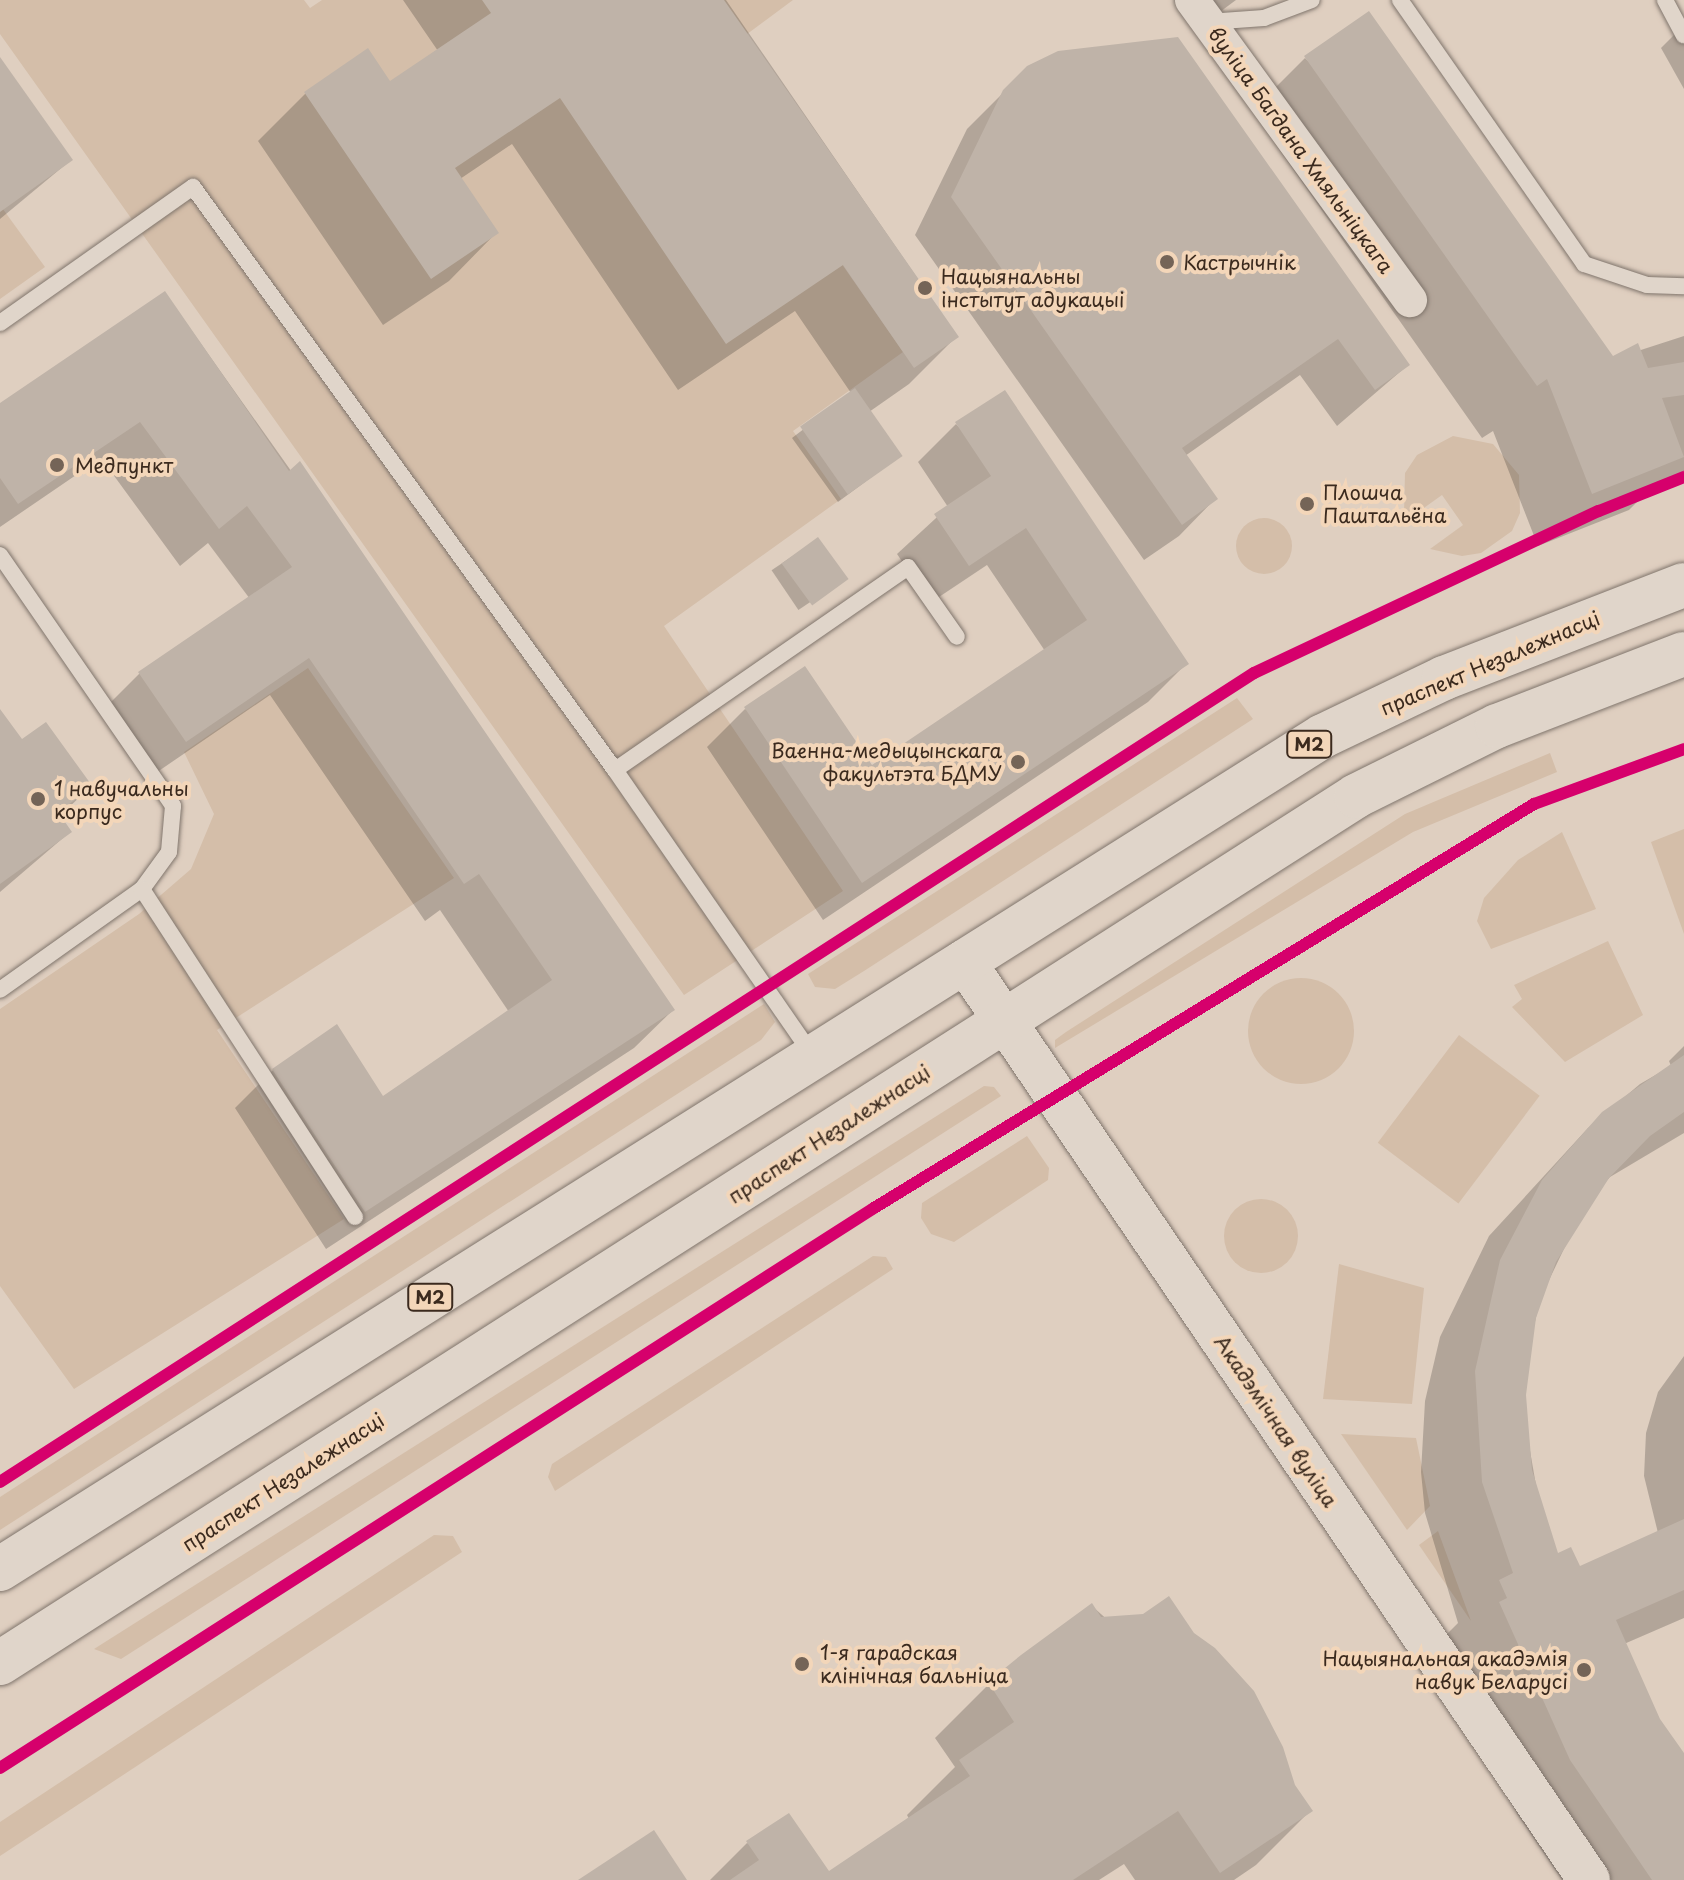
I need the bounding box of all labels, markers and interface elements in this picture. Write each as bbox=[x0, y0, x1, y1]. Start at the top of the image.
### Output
street label: вуліца Багдана Хмяльніцкага bbox=[1204, 22, 1398, 278]
place label: Кастрычнік bbox=[1183, 250, 1296, 274]
marker: Кастрычнік bbox=[1158, 253, 1176, 271]
place label: Нацыянальны інстытут адукацыі bbox=[941, 264, 1124, 311]
marker: Нацыянальны інстытут адукацыі bbox=[916, 279, 934, 297]
place label: Медпункт bbox=[75, 453, 173, 477]
marker: Медпункт bbox=[46, 454, 68, 476]
place label: Плошча Паштальёна bbox=[1323, 480, 1446, 527]
marker: Плошча Паштальёна bbox=[1298, 495, 1316, 513]
street label: праспект Незалежнасці bbox=[1376, 606, 1604, 720]
road number: М2 bbox=[1285, 730, 1333, 758]
place label: Ваенна-медыцынскага факультэта БДМУ bbox=[771, 738, 1002, 785]
marker: Ваенна-медыцынскага факультэта БДМУ bbox=[1009, 753, 1027, 771]
place label: 1 навучальны корпус bbox=[54, 776, 189, 823]
marker: 1 навучальны корпус bbox=[29, 790, 47, 808]
street label: праспект Незалежнасці bbox=[723, 1059, 935, 1209]
road number: М2 bbox=[406, 1283, 454, 1311]
street label: Акадэмічная вуліца bbox=[1209, 1330, 1343, 1512]
street label: праспект Незалежнасці bbox=[177, 1407, 389, 1557]
place label: 1-я гарадская клінічная бальніца bbox=[820, 1640, 1008, 1687]
place label: Нацыянальная акадэмія навук Беларусі bbox=[1322, 1646, 1568, 1693]
marker: 1-я гарадская клінічная бальніца bbox=[791, 1653, 813, 1675]
marker: Нацыянальная акадэмія навук Беларусі bbox=[1575, 1661, 1593, 1679]

